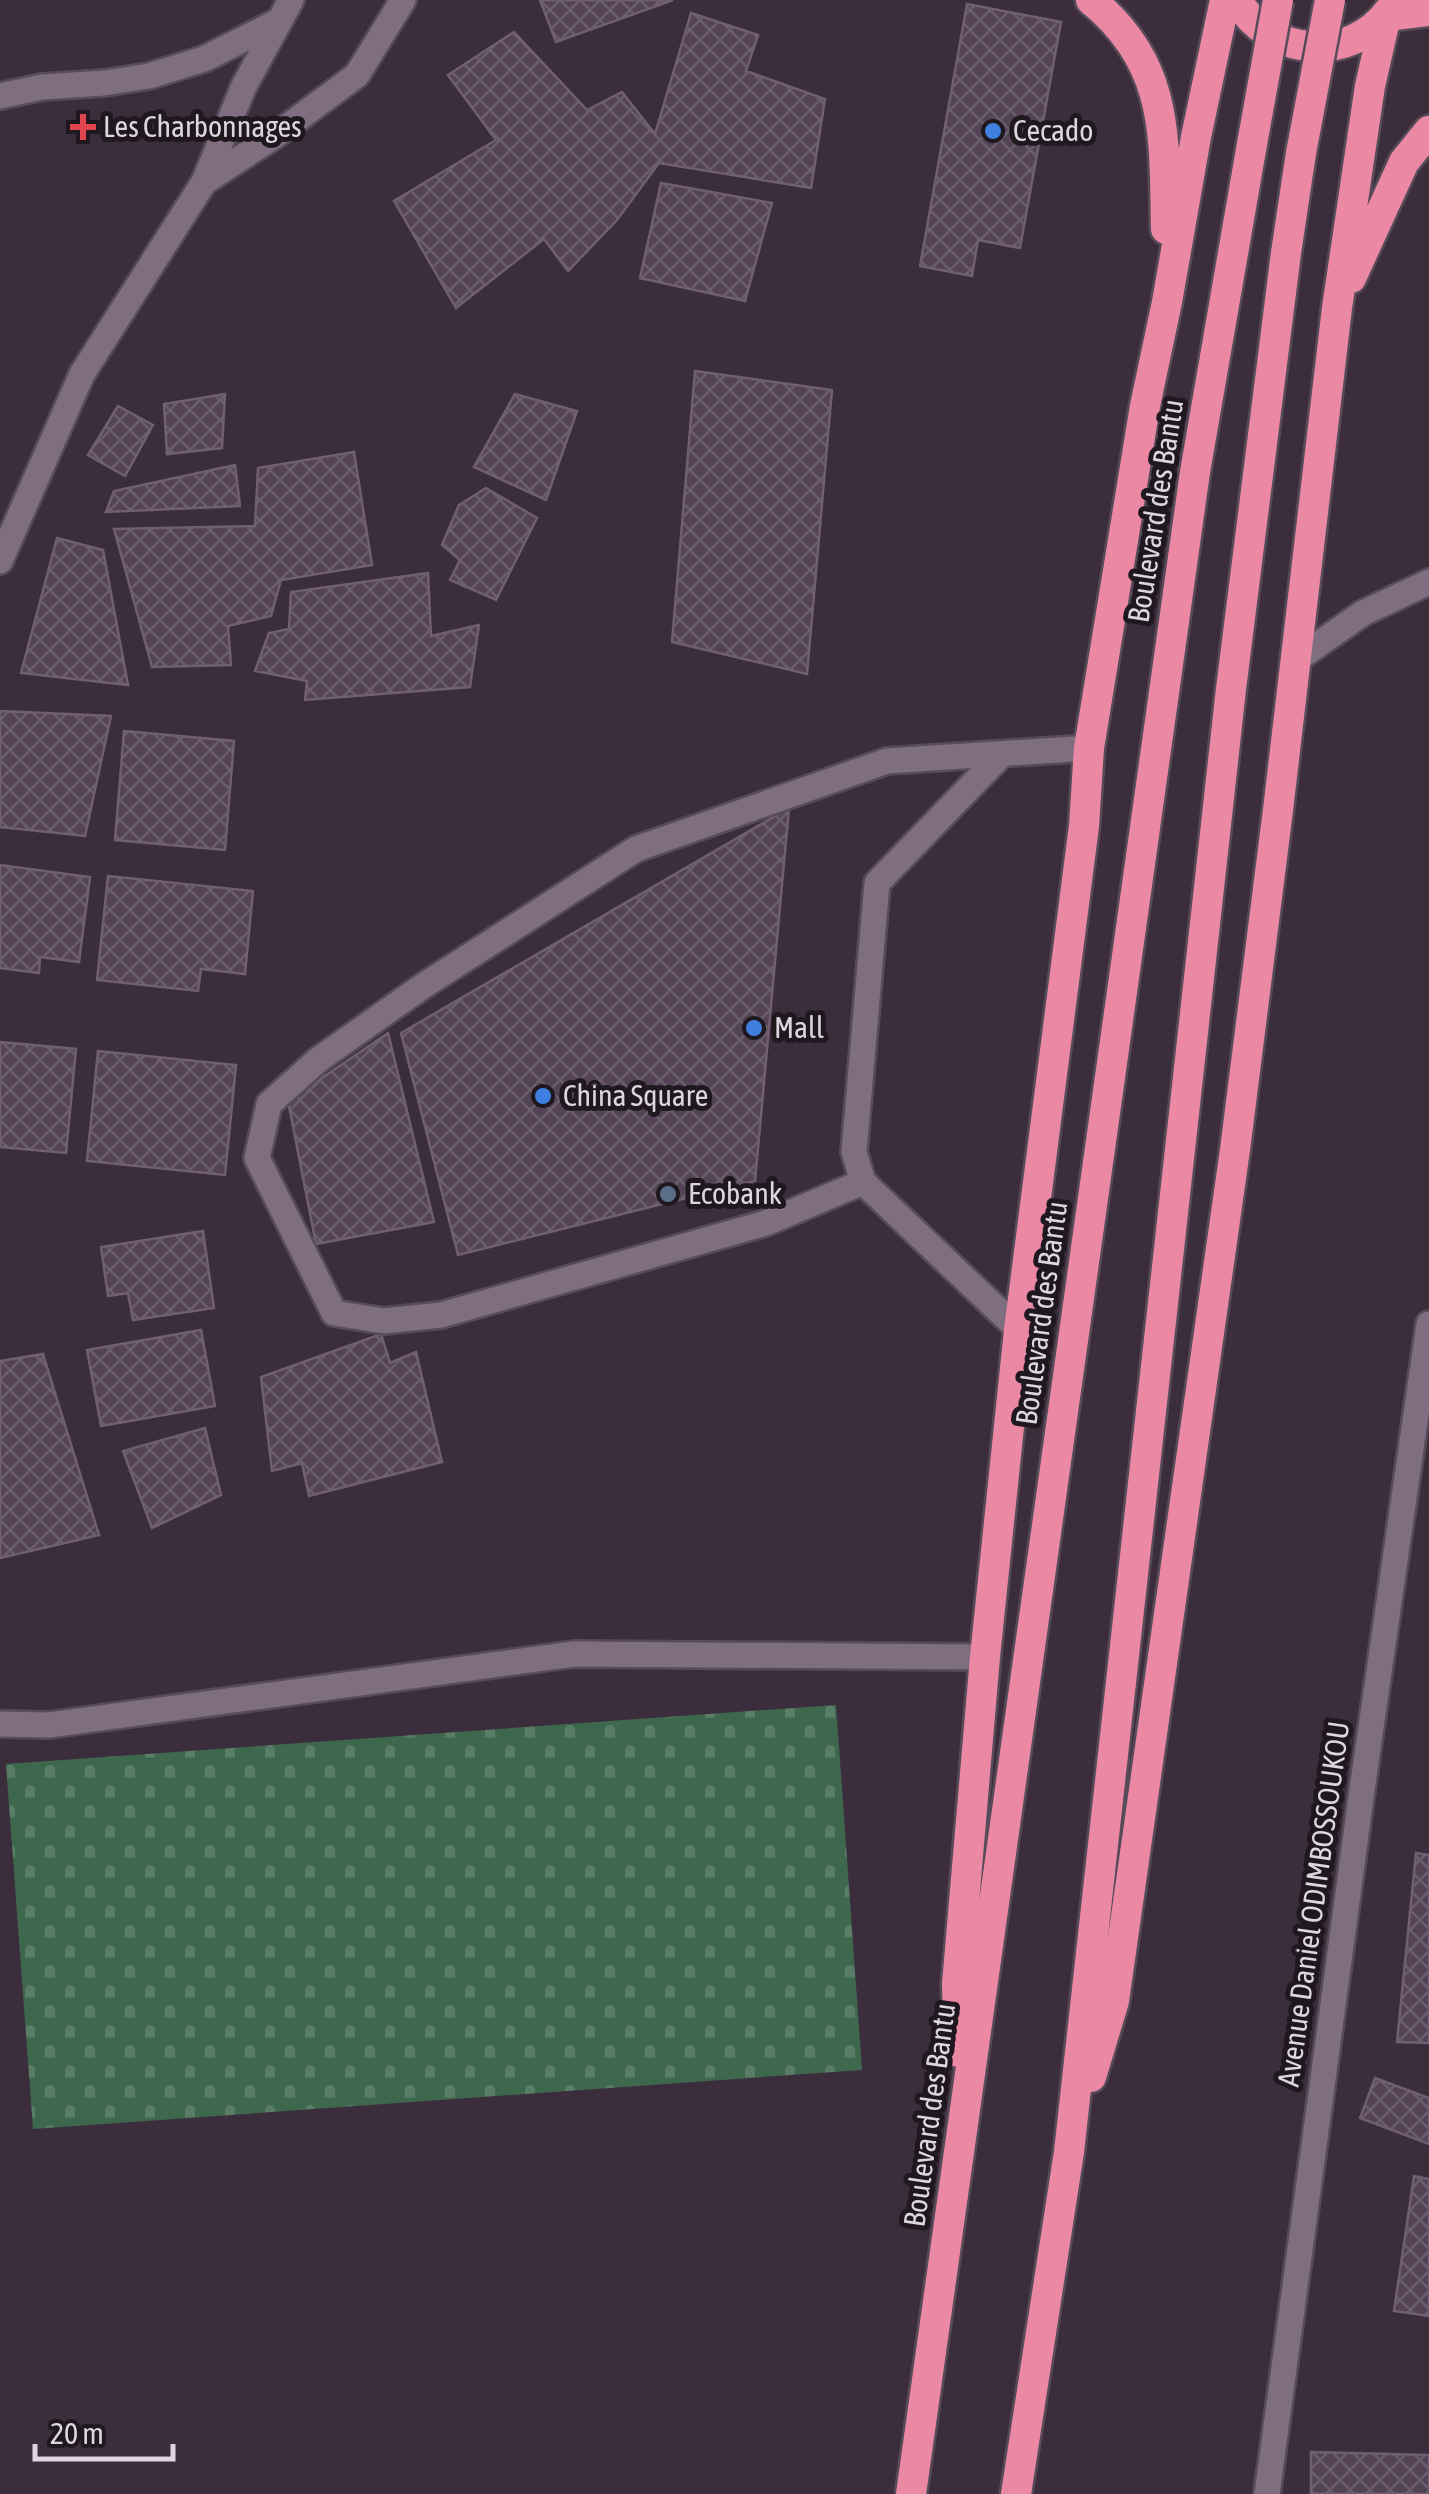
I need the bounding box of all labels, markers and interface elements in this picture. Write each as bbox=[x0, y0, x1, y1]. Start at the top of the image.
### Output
place label: Les Charbonnages bbox=[103, 109, 302, 143]
place label: Cecado bbox=[1013, 113, 1093, 147]
marker: Les Charbonnages bbox=[72, 116, 94, 138]
marker: Cecado bbox=[982, 120, 1004, 142]
street label: Boulevard des Bantu bbox=[1121, 397, 1189, 625]
place label: Mall bbox=[774, 1010, 824, 1044]
marker: Mall bbox=[743, 1017, 765, 1039]
place label: China Square bbox=[563, 1078, 708, 1112]
marker: China Square bbox=[532, 1085, 554, 1107]
place label: Ecobank bbox=[688, 1176, 782, 1210]
marker: Ecobank bbox=[657, 1183, 679, 1205]
street label: Boulevard des Bantu bbox=[1008, 1199, 1074, 1427]
street label: Avenue Daniel ODIMBOSSOUKOU bbox=[1271, 1719, 1355, 2089]
street label: Boulevard des Bantu bbox=[896, 2001, 962, 2229]
scale bar bbox=[35, 2399, 172, 2461]
text: 20 m bbox=[50, 2416, 104, 2450]

